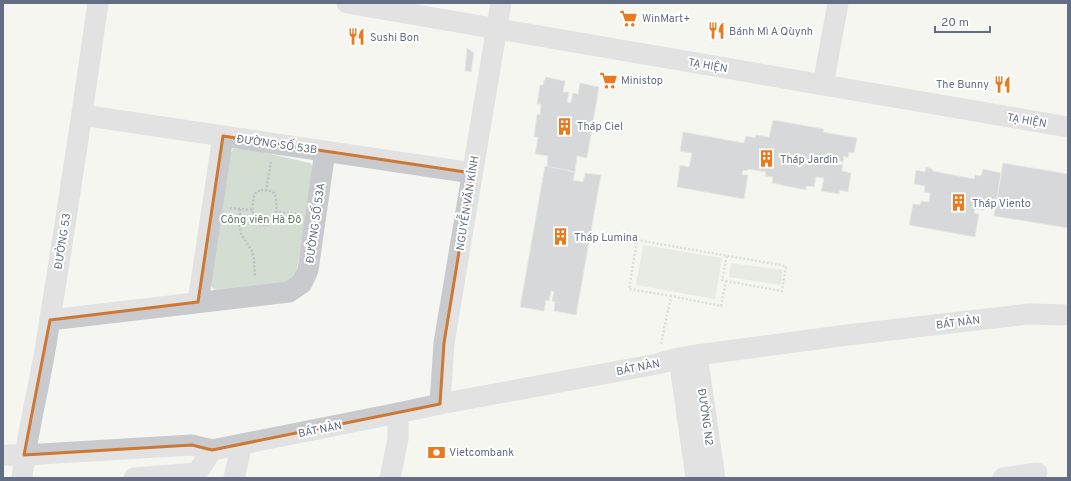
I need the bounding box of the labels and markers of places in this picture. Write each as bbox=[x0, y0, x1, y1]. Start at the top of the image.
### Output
supermarket icon: WinMart+ bbox=[619, 8, 639, 28]
place label: WinMart+ bbox=[642, 12, 690, 26]
restaurant icon: Bánh Mì A Qùynh bbox=[706, 21, 726, 41]
place label: Bánh Mì A Qùynh bbox=[729, 25, 813, 39]
restaurant icon: Sushi Bon bbox=[347, 27, 367, 47]
place label: Sushi Bon bbox=[370, 31, 419, 45]
supermarket icon: Ministop bbox=[598, 70, 618, 90]
place label: Ministop bbox=[621, 74, 663, 88]
restaurant icon: The Bunny bbox=[992, 74, 1012, 94]
place label: The Bunny bbox=[936, 78, 989, 92]
building icon: Tháp Ciel bbox=[554, 116, 574, 136]
place label: Tháp Ciel bbox=[577, 120, 623, 134]
building icon: Tháp Jardin bbox=[757, 149, 777, 169]
place label: Tháp Jardin bbox=[780, 153, 838, 167]
building icon: Tháp Viento bbox=[949, 193, 969, 213]
place label: Tháp Viento bbox=[972, 197, 1031, 211]
building icon: Tháp Lumina bbox=[551, 227, 571, 247]
place label: Tháp Lumina bbox=[574, 231, 638, 245]
bank icon: Vietcombank bbox=[426, 442, 446, 462]
place label: Vietcombank bbox=[449, 446, 514, 460]

